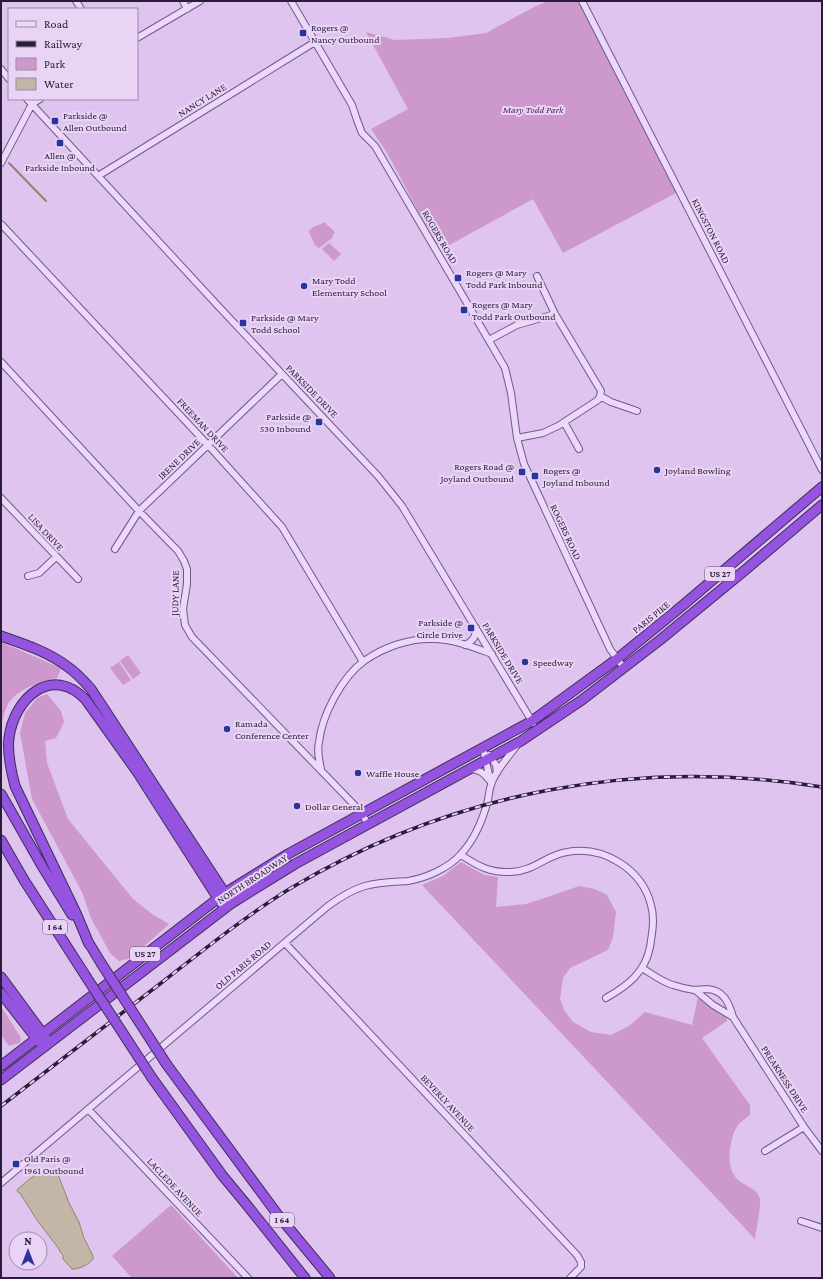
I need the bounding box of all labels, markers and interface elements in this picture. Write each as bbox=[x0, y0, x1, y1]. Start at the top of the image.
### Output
legend bbox=[8, 8, 138, 100]
text: Road bbox=[44, 17, 69, 31]
place label: Rogers @ Nancy Outbound bbox=[311, 22, 380, 45]
marker: Rogers @ Nancy Outbound bbox=[298, 28, 308, 38]
text: Railway bbox=[44, 37, 83, 51]
text: Park bbox=[44, 57, 66, 71]
text: Water bbox=[44, 77, 74, 91]
street label: NANCY LANE bbox=[176, 81, 229, 119]
park label: Mary Todd Park bbox=[502, 104, 564, 115]
place label: Parkside @ Allen Outbound bbox=[63, 110, 128, 133]
marker: Parkside @ Allen Outbound bbox=[50, 116, 60, 126]
marker: Allen @ Parkside Inbound bbox=[55, 138, 65, 148]
place label: Allen @ Parkside Inbound bbox=[25, 150, 96, 173]
street label: KINGSTON ROAD bbox=[690, 197, 732, 266]
street label: ROGERS ROAD bbox=[420, 208, 460, 266]
place label: Rogers @ Mary Todd Park Inbound bbox=[466, 267, 543, 290]
marker: Rogers @ Mary Todd Park Inbound bbox=[453, 273, 463, 283]
place label: Mary Todd Elementary School bbox=[312, 275, 387, 298]
marker: Mary Todd Elementary School bbox=[299, 281, 309, 291]
place label: Rogers @ Mary Todd Park Outbound bbox=[472, 299, 556, 322]
marker: Rogers @ Mary Todd Park Outbound bbox=[459, 305, 469, 315]
place label: Parkside @ Mary Todd School bbox=[251, 312, 319, 335]
marker: Parkside @ Mary Todd School bbox=[238, 318, 248, 328]
street label: PARKSIDE DRIVE bbox=[284, 362, 341, 420]
street label: FREEMAN DRIVE bbox=[175, 396, 231, 455]
place label: Parkside @ 530 Inbound bbox=[260, 411, 312, 434]
marker: Parkside @ 530 Inbound bbox=[314, 417, 324, 427]
street label: IRENE DRIVE bbox=[156, 436, 203, 482]
place label: Rogers Road @ Joyland Outbound bbox=[439, 461, 515, 484]
place label: Rogers @ Joyland Inbound bbox=[542, 465, 610, 488]
marker: Joyland Bowling bbox=[652, 465, 662, 475]
place label: Joyland Bowling bbox=[664, 465, 731, 476]
marker: Rogers Road @ Joyland Outbound bbox=[517, 467, 527, 477]
marker: Rogers @ Joyland Inbound bbox=[530, 471, 540, 481]
street label: ROGERS ROAD bbox=[548, 502, 584, 562]
street label: LISA DRIVE bbox=[26, 511, 66, 553]
road number: US 27 bbox=[705, 567, 735, 581]
street label: JUDY LANE bbox=[169, 570, 181, 617]
street label: PARIS PIKE bbox=[630, 598, 672, 635]
place label: Parkside @ Circle Drive bbox=[416, 617, 464, 640]
street label: PARKSIDE DRIVE bbox=[480, 620, 526, 686]
marker: Parkside @ Circle Drive bbox=[466, 623, 476, 633]
marker: Speedway bbox=[520, 657, 530, 667]
place label: Speedway bbox=[533, 657, 574, 668]
place label: Ramada Conference Center bbox=[235, 718, 309, 741]
marker: Ramada Conference Center bbox=[222, 724, 232, 734]
marker: Waffle House bbox=[353, 768, 363, 778]
place label: Waffle House bbox=[366, 768, 420, 779]
marker: Dollar General bbox=[292, 801, 302, 811]
place label: Dollar General bbox=[305, 801, 363, 812]
street label: NORTH BROADWAY bbox=[215, 852, 290, 906]
road number: I 64 bbox=[43, 920, 67, 934]
street label: OLD PARIS ROAD bbox=[213, 938, 274, 992]
road number: US 27 bbox=[130, 947, 160, 961]
street label: PREAKNESS DRIVE bbox=[759, 1044, 811, 1115]
street label: BEVERLY AVENUE bbox=[419, 1072, 478, 1134]
place label: Old Paris @ 1961 Outbound bbox=[24, 1153, 85, 1176]
street label: LACLEDE AVENUE bbox=[145, 1155, 205, 1219]
marker: Old Paris @ 1961 Outbound bbox=[11, 1159, 21, 1169]
road number: I 64 bbox=[270, 1213, 294, 1227]
north arrow bbox=[8, 1231, 48, 1271]
text: N bbox=[24, 1235, 32, 1247]

